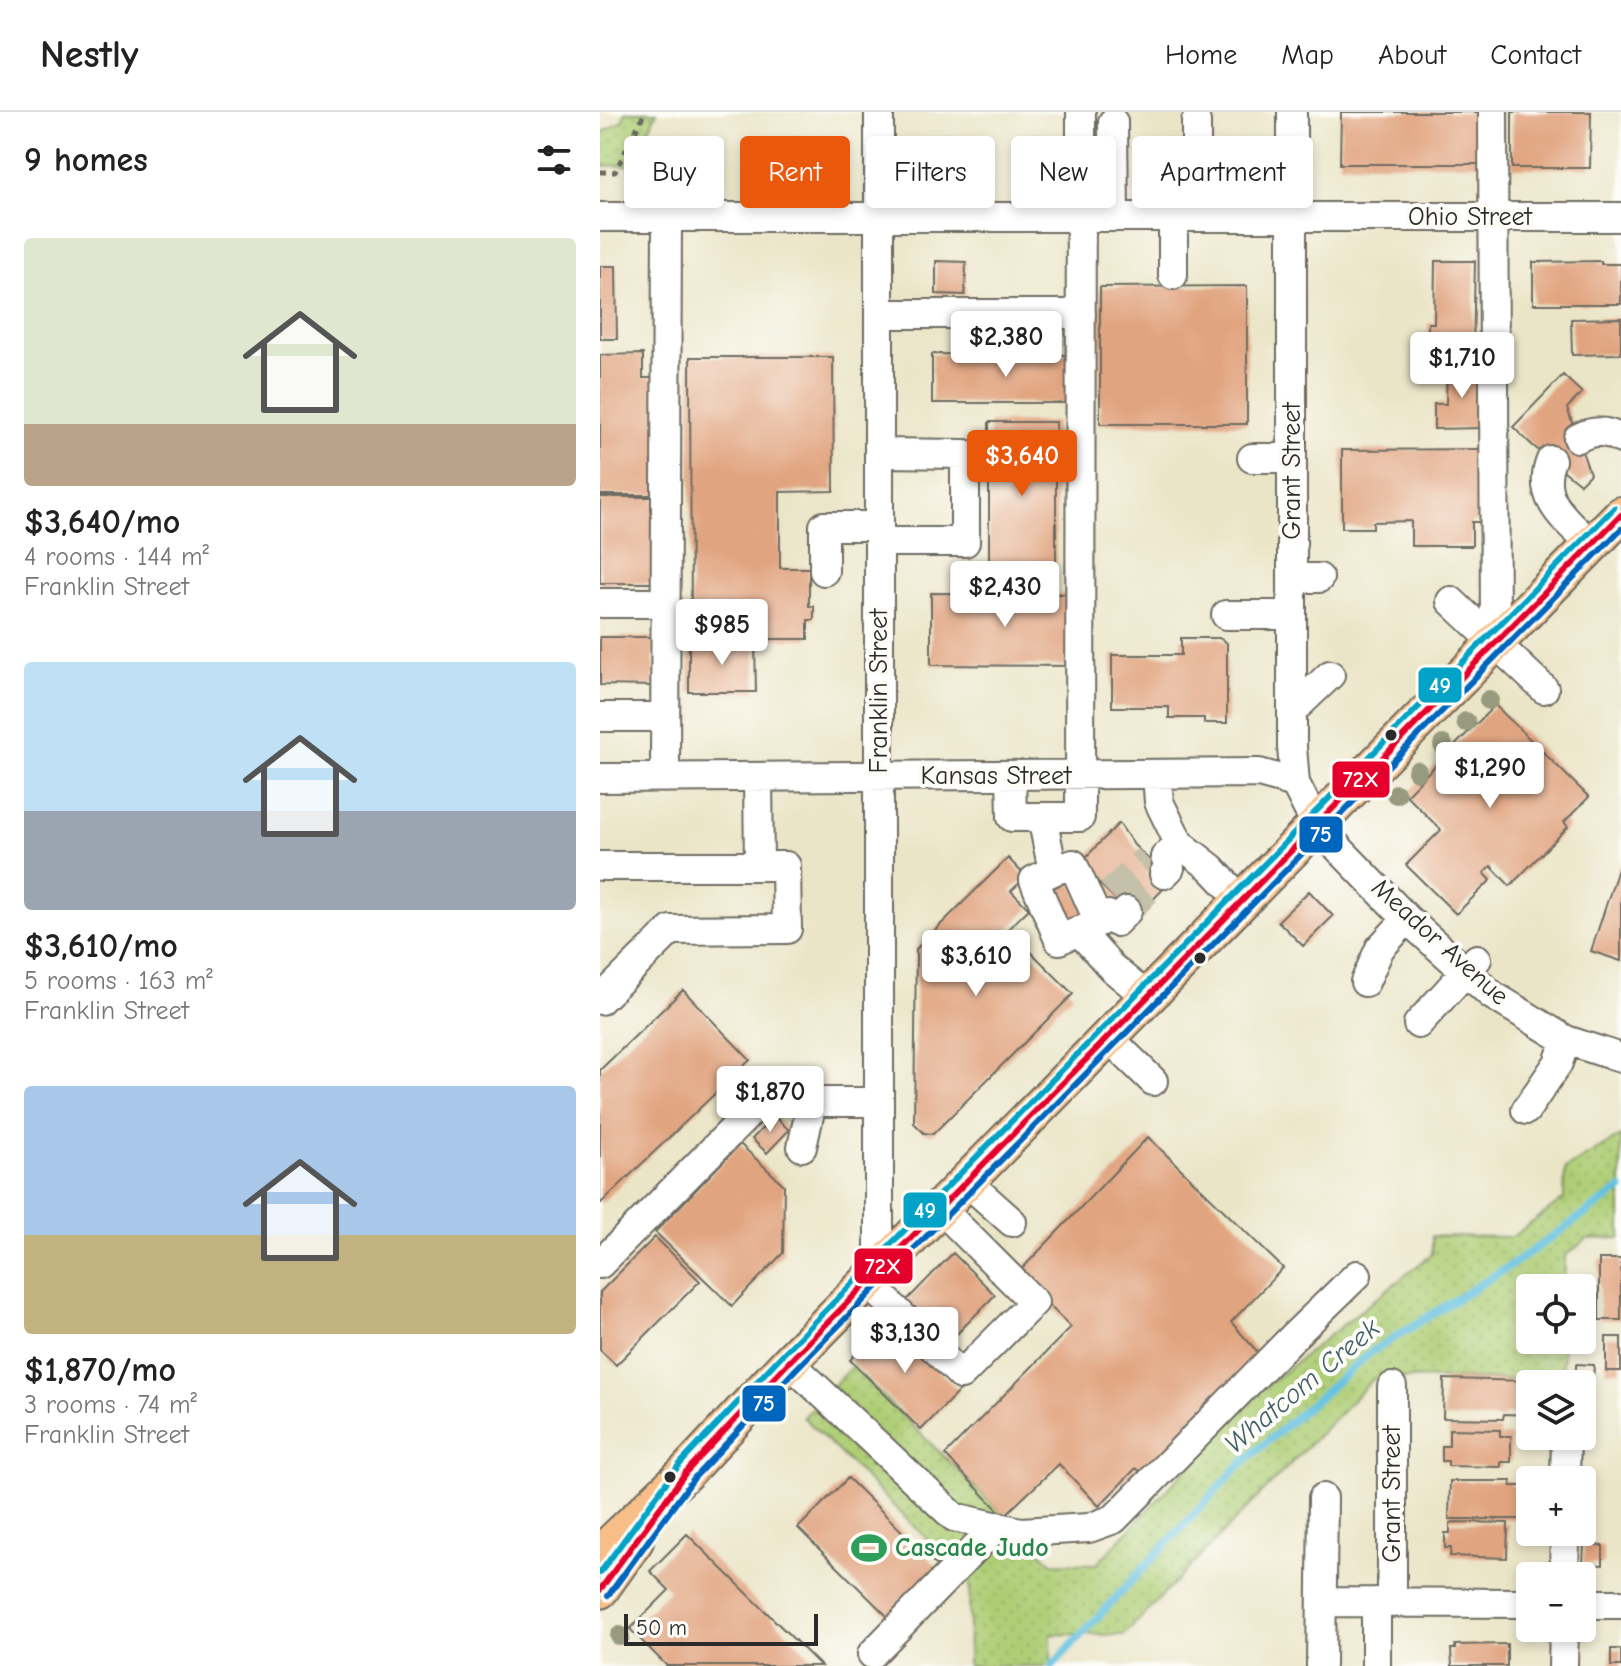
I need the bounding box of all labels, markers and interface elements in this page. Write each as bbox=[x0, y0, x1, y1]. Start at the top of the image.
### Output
text: Nestly bbox=[40, 33, 138, 77]
text: Home bbox=[1165, 39, 1237, 71]
text: Map bbox=[1281, 39, 1334, 71]
text: About bbox=[1378, 39, 1446, 71]
text: Contact bbox=[1490, 39, 1581, 71]
chip: Buy bbox=[624, 136, 724, 208]
chip: Rent bbox=[740, 136, 850, 208]
chip: Filters bbox=[866, 136, 995, 208]
chip: New bbox=[1011, 136, 1116, 208]
chip: Apartment bbox=[1132, 136, 1313, 208]
icon: filters bbox=[532, 138, 576, 182]
text: 9 homes bbox=[24, 140, 148, 180]
street label: Ohio Street bbox=[1408, 202, 1534, 232]
icon: home bbox=[228, 290, 372, 434]
pin: $2,380 bbox=[941, 311, 1071, 379]
text: $2,380 bbox=[969, 322, 1043, 352]
pin: $1,710 bbox=[1397, 332, 1527, 400]
text: $1,710 bbox=[1428, 343, 1496, 373]
street label: Grant Street bbox=[1277, 401, 1307, 540]
pin: $3,640 bbox=[957, 430, 1087, 498]
text: $3,640 bbox=[985, 441, 1059, 471]
text: $3,640/mo bbox=[24, 502, 180, 542]
text: 4 rooms · 144 m² bbox=[24, 542, 209, 572]
pin: $2,430 bbox=[940, 561, 1070, 629]
text: Franklin Street bbox=[24, 572, 189, 602]
text: $2,430 bbox=[968, 572, 1042, 602]
pin: $985 bbox=[675, 599, 769, 667]
street label: Franklin Street bbox=[864, 607, 894, 773]
text: $985 bbox=[694, 610, 750, 640]
line badge: 49 bbox=[1417, 666, 1463, 704]
text: 49 bbox=[1429, 673, 1451, 699]
icon: home bbox=[228, 714, 372, 858]
unlabelled marker bbox=[1383, 727, 1399, 743]
pin: $1,290 bbox=[1425, 742, 1555, 810]
text: $1,290 bbox=[1454, 753, 1526, 783]
line badge: 72X bbox=[1331, 760, 1391, 799]
street label: Kansas Street bbox=[920, 761, 1073, 791]
text: 72X bbox=[1343, 767, 1379, 793]
line badge: 75 bbox=[1298, 815, 1344, 854]
text: 75 bbox=[1310, 822, 1332, 848]
street label: Meador Avenue bbox=[1365, 873, 1515, 1011]
text: $3,610/mo bbox=[24, 926, 178, 966]
pin: $3,610 bbox=[911, 930, 1041, 998]
text: $3,610 bbox=[940, 941, 1012, 971]
unlabelled marker bbox=[1192, 950, 1208, 966]
text: 5 rooms · 163 m² bbox=[24, 966, 213, 996]
text: Franklin Street bbox=[24, 996, 189, 1026]
pin: $1,870 bbox=[705, 1066, 835, 1134]
text: $1,870 bbox=[735, 1077, 805, 1107]
icon: home bbox=[228, 1138, 372, 1282]
line badge: 49 bbox=[902, 1191, 948, 1229]
text: 49 bbox=[914, 1198, 936, 1224]
line badge: 72X bbox=[853, 1247, 914, 1285]
text: 72X bbox=[865, 1254, 901, 1280]
map controls bbox=[1516, 1274, 1596, 1642]
button: locate bbox=[1516, 1274, 1596, 1354]
pin: $3,130 bbox=[840, 1307, 970, 1375]
water label: Whatcom Creek bbox=[1218, 1312, 1386, 1460]
text: $3,130 bbox=[869, 1318, 941, 1348]
text: $1,870/mo bbox=[24, 1350, 176, 1390]
button: layers bbox=[1516, 1370, 1596, 1450]
line badge: 75 bbox=[741, 1384, 787, 1423]
text: 3 rooms · 74 m² bbox=[24, 1390, 197, 1420]
text: 75 bbox=[753, 1391, 775, 1417]
text: Franklin Street bbox=[24, 1420, 189, 1450]
street label: Grant Street bbox=[1377, 1424, 1407, 1563]
button: + bbox=[1516, 1466, 1596, 1546]
unlabelled marker bbox=[662, 1469, 678, 1485]
sports icon: Cascade Judo bbox=[850, 1529, 888, 1567]
place label: Cascade Judo bbox=[895, 1533, 1049, 1563]
button: − bbox=[1516, 1562, 1596, 1642]
scale bar bbox=[624, 1610, 818, 1646]
text: 50 m bbox=[636, 1615, 687, 1641]

